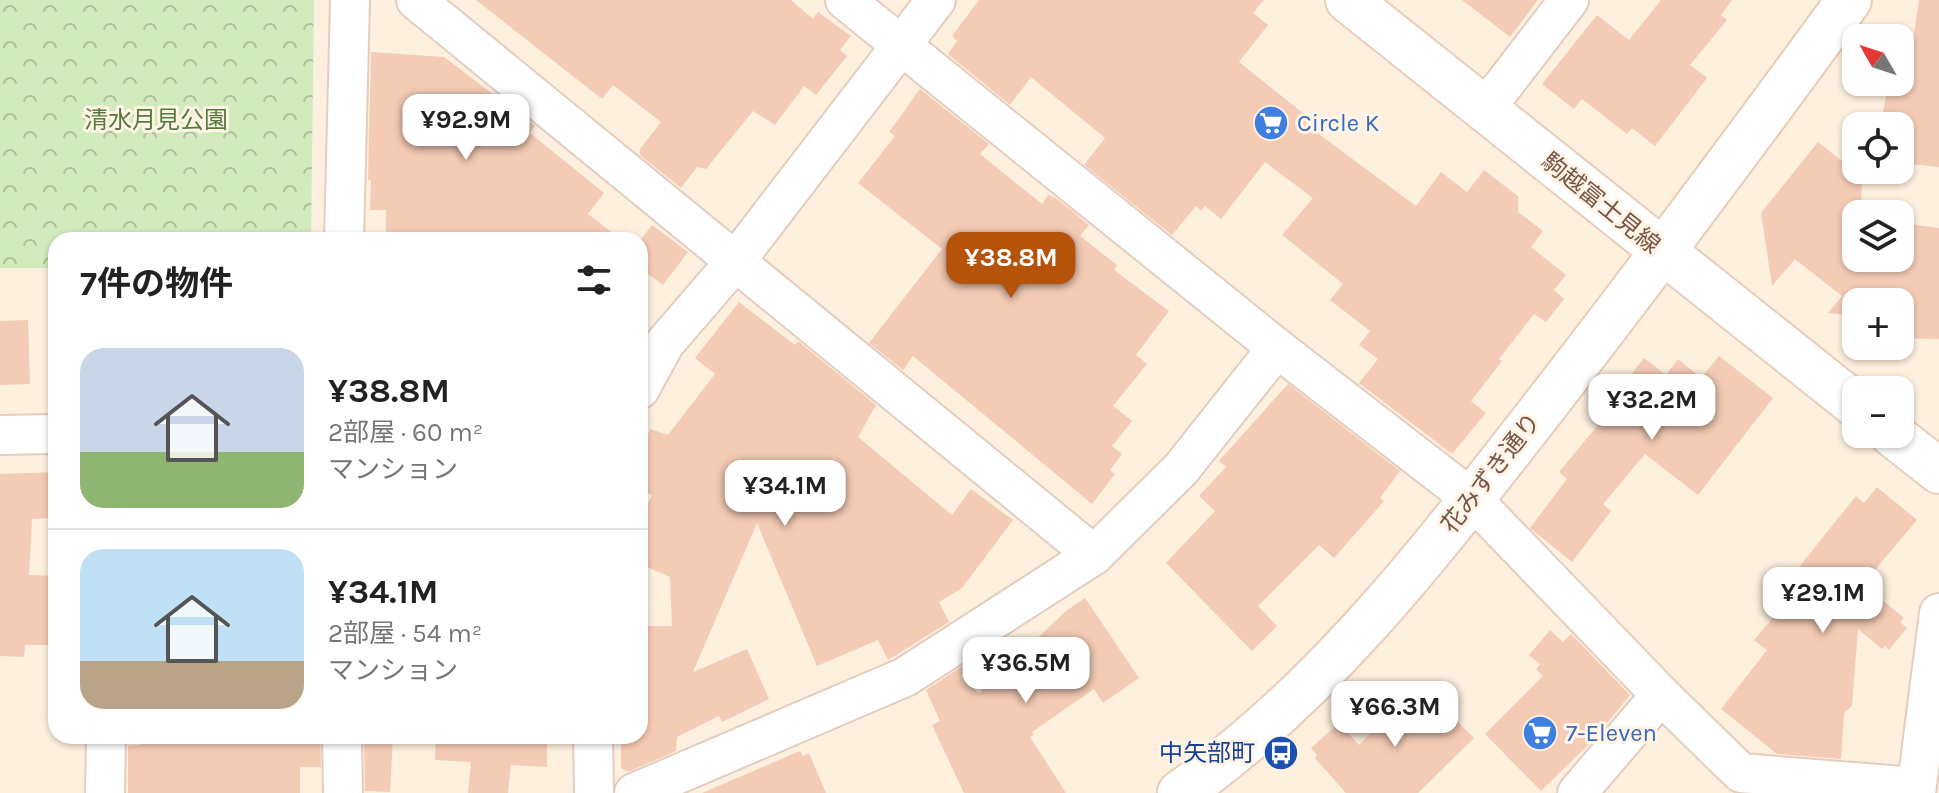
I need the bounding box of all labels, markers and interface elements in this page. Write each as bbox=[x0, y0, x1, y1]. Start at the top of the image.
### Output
north arrow bbox=[1842, 24, 1914, 96]
map controls bbox=[1842, 24, 1914, 448]
pin: ¥92.9M bbox=[401, 94, 531, 162]
text: ¥92.9M bbox=[420, 104, 512, 135]
supermarket icon: Circle K bbox=[1252, 104, 1290, 142]
park label: 清水月見公園 bbox=[84, 106, 228, 134]
place label: Circle K bbox=[1297, 109, 1380, 137]
button: locate bbox=[1842, 112, 1914, 184]
street label: 駒越富士見線 bbox=[1536, 147, 1666, 259]
button: layers bbox=[1842, 200, 1914, 272]
pin: ¥38.8M bbox=[946, 232, 1076, 300]
text: ¥38.8M bbox=[964, 242, 1058, 273]
icon: filters bbox=[572, 258, 616, 302]
text: 7件の物件 bbox=[80, 264, 233, 304]
button: + bbox=[1842, 288, 1914, 360]
text: ¥38.8M bbox=[328, 371, 450, 411]
pin: ¥32.2M bbox=[1587, 374, 1717, 442]
button: − bbox=[1842, 376, 1914, 448]
icon: home bbox=[144, 380, 240, 476]
text: ¥32.2M bbox=[1606, 384, 1698, 415]
street label: 花みずき通り bbox=[1436, 408, 1546, 538]
text: 2部屋 · 60 m² bbox=[328, 417, 483, 448]
text: マンション bbox=[328, 454, 458, 485]
pin: ¥34.1M bbox=[720, 460, 850, 528]
text: ¥34.1M bbox=[743, 470, 827, 501]
pin: ¥29.1M bbox=[1758, 567, 1888, 635]
text: ¥34.1M bbox=[328, 572, 438, 612]
text: ¥29.1M bbox=[1781, 577, 1865, 608]
icon: home bbox=[144, 581, 240, 677]
text: 2部屋 · 54 m² bbox=[328, 618, 482, 649]
pin: ¥36.5M bbox=[961, 637, 1091, 705]
text: ¥36.5M bbox=[981, 647, 1071, 678]
text: マンション bbox=[328, 655, 458, 686]
pin: ¥66.3M bbox=[1330, 681, 1460, 749]
text: ¥66.3M bbox=[1349, 691, 1441, 722]
supermarket icon: 7-Eleven bbox=[1521, 714, 1559, 752]
place label: 7-Eleven bbox=[1566, 719, 1657, 747]
bus stop icon: 中矢部町 bbox=[1262, 734, 1300, 772]
place label: 中矢部町 bbox=[1159, 739, 1255, 767]

